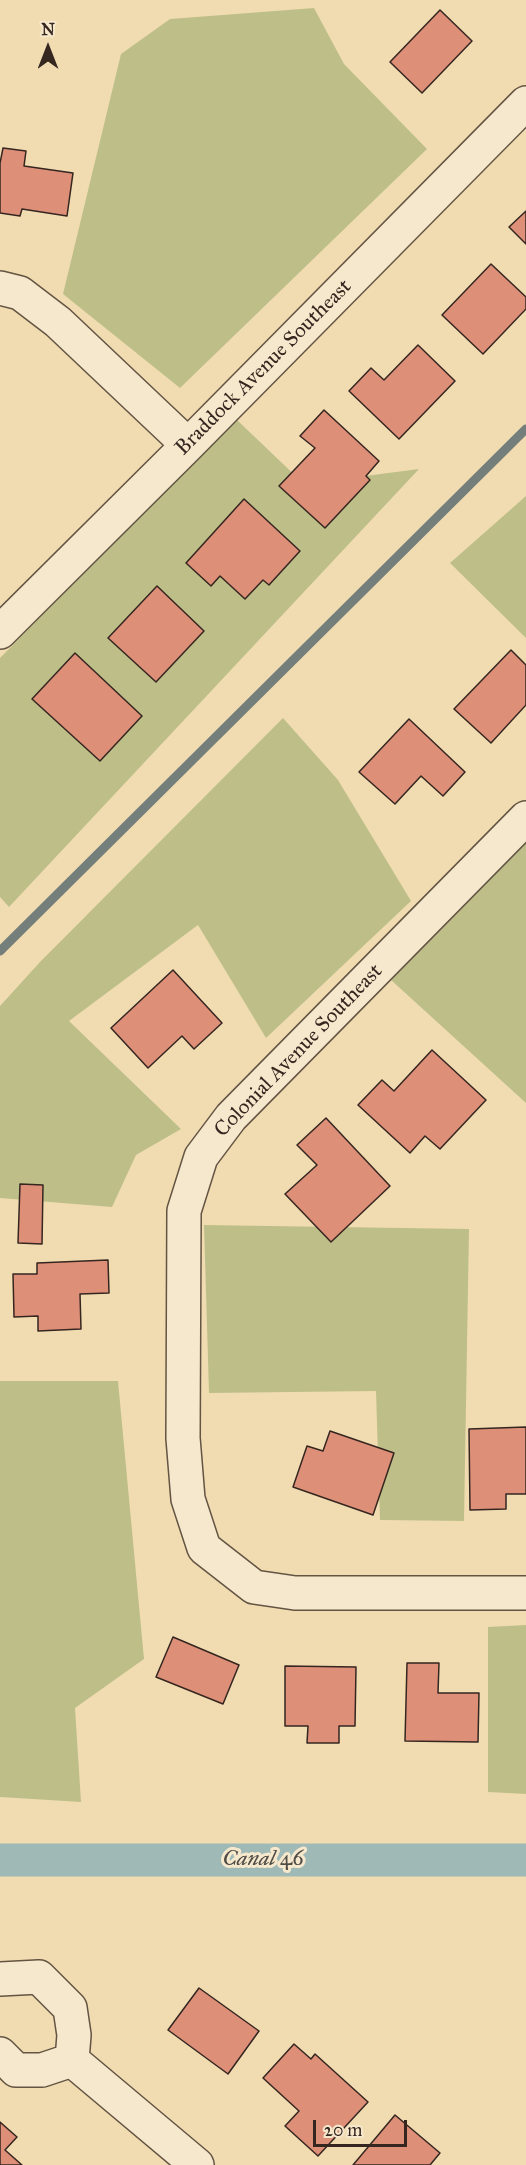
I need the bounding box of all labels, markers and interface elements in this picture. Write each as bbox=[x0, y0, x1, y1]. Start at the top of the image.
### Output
north arrow bbox=[18, 18, 78, 78]
text: N bbox=[41, 20, 55, 39]
street label: Braddock Avenue Southeast bbox=[171, 275, 357, 461]
street label: Colonial Avenue Southeast bbox=[210, 959, 388, 1143]
water label: Canal 46 bbox=[222, 1847, 304, 1873]
scale bar bbox=[316, 2108, 410, 2146]
text: 20 m bbox=[324, 2119, 362, 2141]

